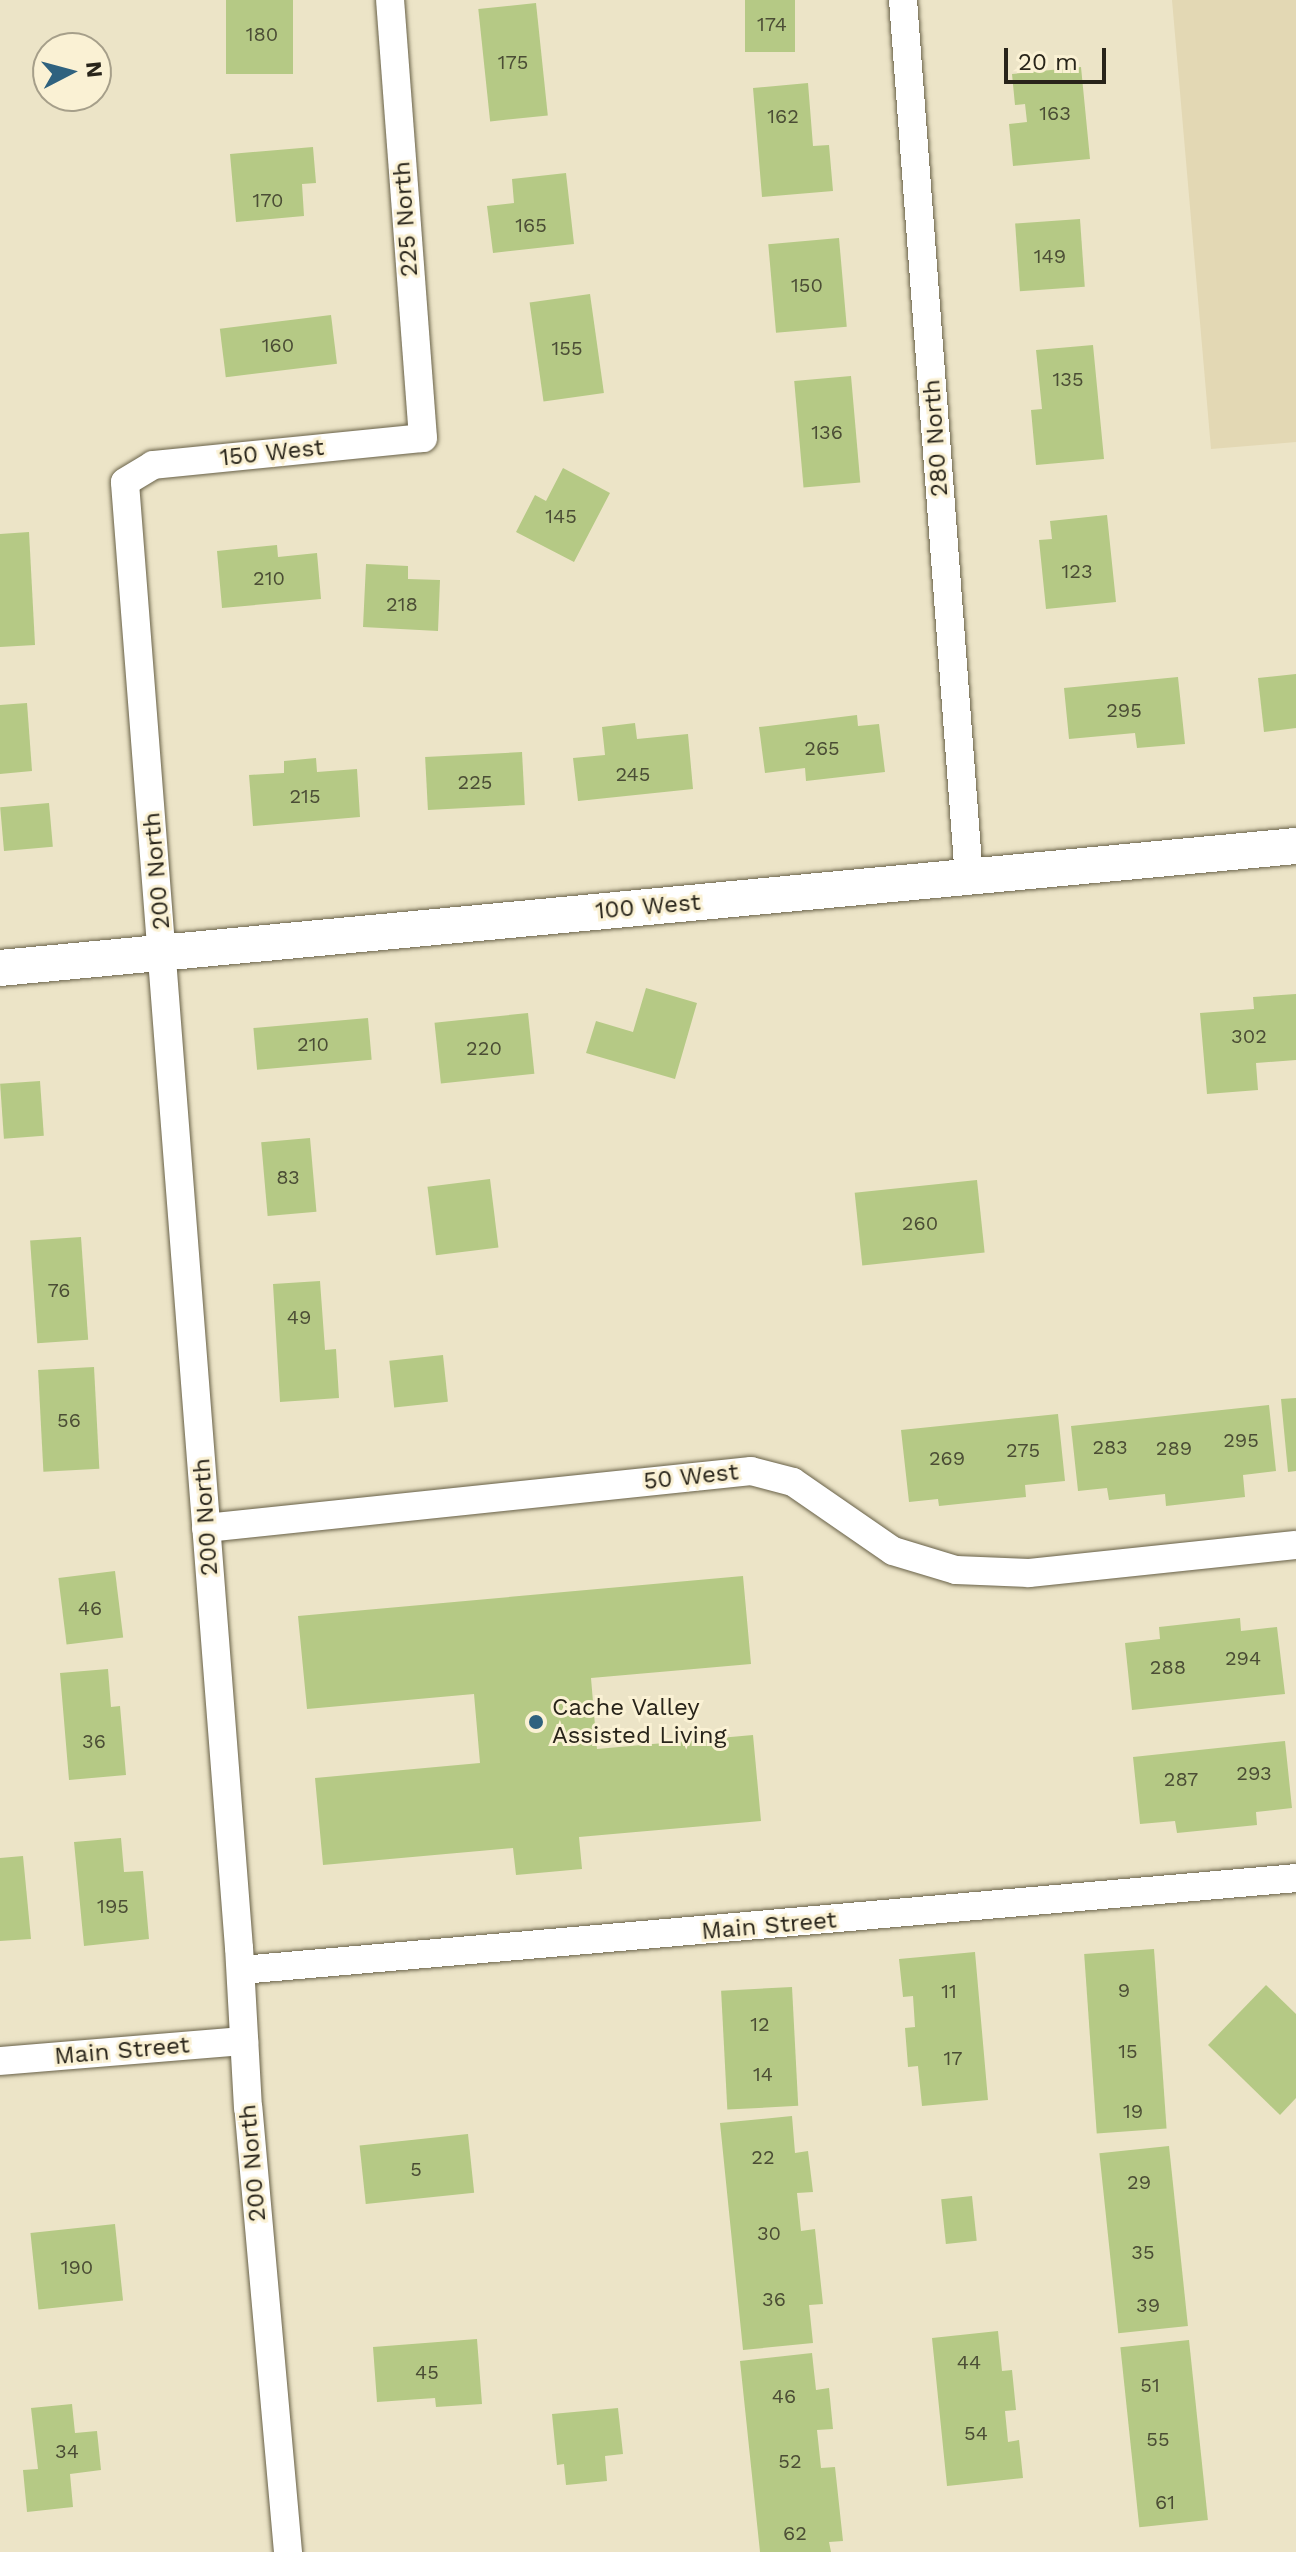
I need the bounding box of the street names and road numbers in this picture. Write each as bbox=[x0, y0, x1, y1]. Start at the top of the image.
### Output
street label: 225 North bbox=[388, 160, 424, 278]
street label: 280 North bbox=[918, 378, 954, 498]
street label: 150 West bbox=[218, 433, 326, 473]
street label: 200 North bbox=[138, 811, 176, 931]
street label: 100 West bbox=[594, 888, 702, 926]
street label: 200 North bbox=[188, 1457, 224, 1577]
street label: 50 West bbox=[642, 1458, 740, 1496]
street label: Main Street bbox=[700, 1906, 838, 1946]
street label: Main Street bbox=[53, 2031, 191, 2071]
street label: 200 North bbox=[234, 2103, 272, 2223]

